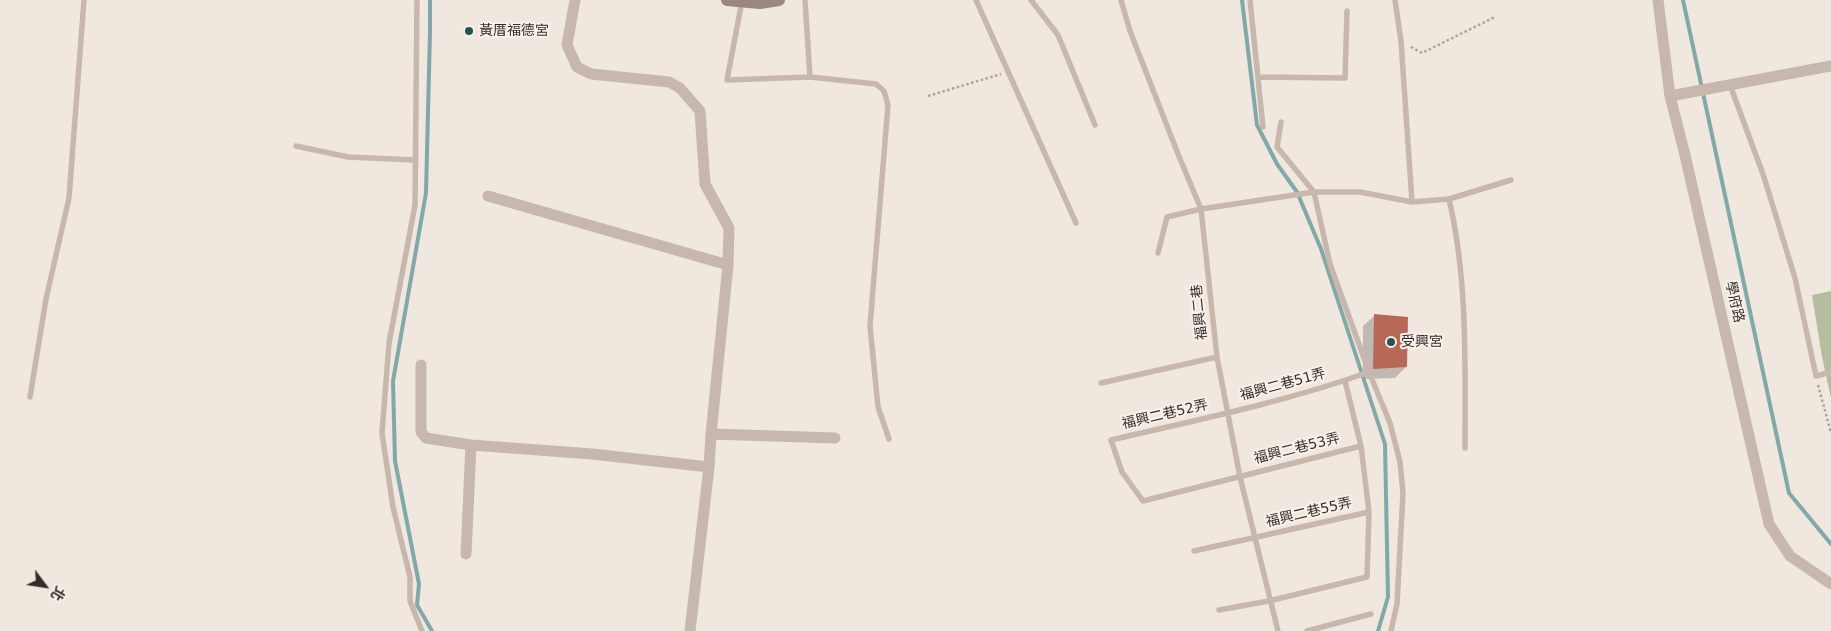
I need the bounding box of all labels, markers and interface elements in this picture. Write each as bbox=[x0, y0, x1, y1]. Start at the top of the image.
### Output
place label: 黃厝福德宮 bbox=[479, 23, 549, 39]
marker: 黃厝福德宮 bbox=[463, 25, 475, 37]
street label: 學府路 bbox=[1721, 280, 1747, 324]
street label: 福興二巷 bbox=[1189, 283, 1211, 341]
place label: 受興宮 bbox=[1401, 334, 1443, 350]
marker: 受興宮 bbox=[1385, 336, 1397, 348]
street label: 福興二巷51弄 bbox=[1238, 366, 1328, 404]
street label: 福興二巷52弄 bbox=[1120, 397, 1210, 433]
street label: 福興二巷53弄 bbox=[1252, 430, 1342, 468]
street label: 福興二巷55弄 bbox=[1264, 495, 1354, 531]
north arrow bbox=[20, 561, 70, 611]
text: 北 bbox=[47, 584, 68, 604]

